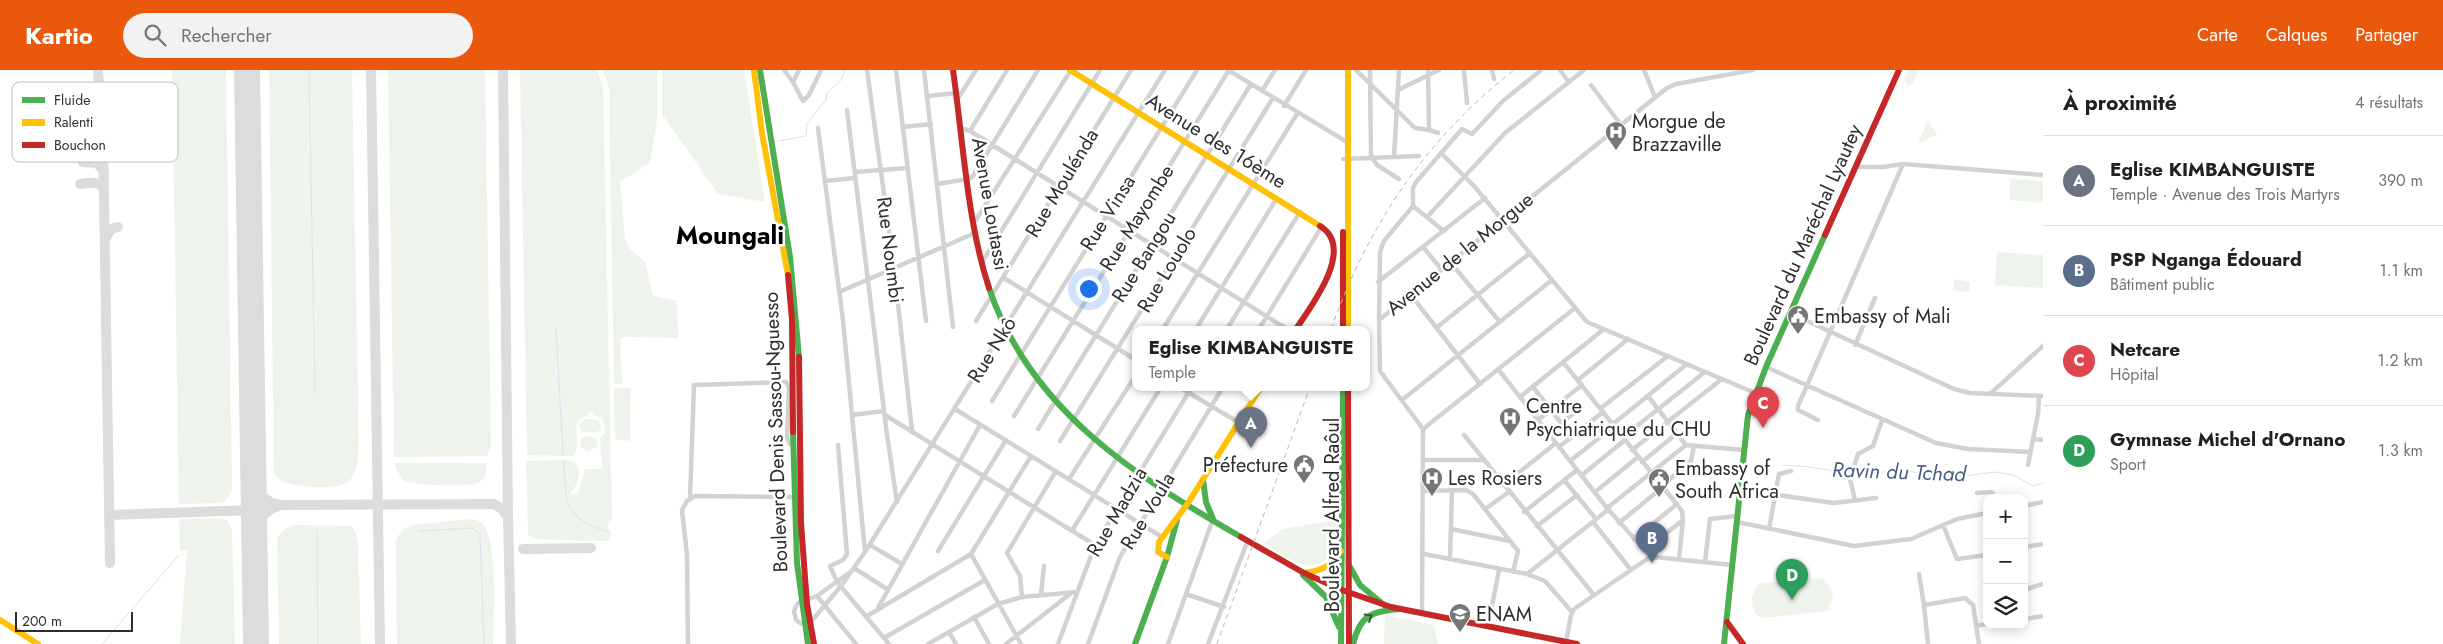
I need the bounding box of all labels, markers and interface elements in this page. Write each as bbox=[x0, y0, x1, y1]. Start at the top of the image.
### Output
search box bbox=[123, 13, 473, 58]
text: Kartio bbox=[25, 18, 93, 53]
icon: search bbox=[141, 21, 169, 49]
text: Rechercher bbox=[181, 22, 272, 49]
text: Carte bbox=[2197, 22, 2238, 48]
text: Calques bbox=[2266, 22, 2327, 48]
text: Partager bbox=[2355, 22, 2418, 48]
legend bbox=[12, 82, 178, 162]
street label: Avenue des 16ème bbox=[1140, 86, 1292, 196]
text: À proximité bbox=[2063, 88, 2177, 118]
text: Fluide bbox=[54, 90, 90, 110]
text: 4 résultats bbox=[2355, 91, 2423, 114]
place label: Morgue de Brazzaville bbox=[1632, 107, 1726, 159]
text: Ralenti bbox=[54, 112, 93, 132]
hospital icon: Morgue de Brazzaville bbox=[1604, 120, 1628, 151]
street label: Boulevard du Maréchal Lyautey bbox=[1737, 120, 1869, 370]
street label: Rue Moulénda bbox=[1018, 123, 1106, 243]
text: Bouchon bbox=[54, 135, 106, 155]
street label: Avenue Loutassi bbox=[964, 135, 1016, 273]
text: Eglise KIMBANGUISTE bbox=[2110, 156, 2315, 183]
street label: Rue Mayombe bbox=[1093, 159, 1181, 277]
street label: Rue Vinsa bbox=[1073, 169, 1143, 257]
text: A bbox=[2073, 169, 2085, 192]
text: 390 m bbox=[2378, 169, 2423, 192]
text: Temple · Avenue des Trois Martyrs bbox=[2110, 183, 2340, 206]
street label: Avenue de la Morgue bbox=[1380, 185, 1540, 323]
street label: Rue Noumbi bbox=[869, 195, 911, 305]
street label: Rue Bangou bbox=[1105, 206, 1183, 308]
district label: Moungali bbox=[676, 217, 784, 253]
street label: Rue Louolo bbox=[1130, 222, 1204, 318]
text: PSP Nganga Édouard bbox=[2110, 246, 2302, 273]
text: B bbox=[2074, 259, 2084, 282]
text: 1.1 km bbox=[2379, 259, 2423, 282]
text: Bâtiment public bbox=[2110, 273, 2215, 296]
your location bbox=[1076, 276, 1102, 302]
street label: Boulevard Denis Sassou-Nguesso bbox=[757, 291, 795, 573]
place label: Embassy of Mali bbox=[1814, 302, 1951, 331]
public building icon: Embassy of Mali bbox=[1786, 304, 1810, 335]
street label: Rue Nkô bbox=[960, 311, 1024, 389]
popup bbox=[1132, 326, 1370, 391]
text: Eglise KIMBANGUISTE bbox=[1148, 334, 1354, 361]
text: Netcare bbox=[2110, 336, 2180, 363]
text: C bbox=[2073, 349, 2085, 372]
text: 1.2 km bbox=[2378, 349, 2423, 372]
text: Temple bbox=[1148, 361, 1196, 384]
text: Hôpital bbox=[2110, 363, 2159, 386]
pin: C bbox=[1747, 387, 1779, 428]
place label: Centre Psychiatrique du CHU bbox=[1526, 392, 1711, 444]
hospital icon: Centre Psychiatrique du CHU bbox=[1498, 406, 1522, 437]
pin: A bbox=[1235, 407, 1267, 448]
street label: Boulevard Alfred Raôul bbox=[1318, 418, 1347, 612]
text: Gymnase Michel d'Ornano bbox=[2110, 426, 2345, 453]
text: D bbox=[2073, 439, 2085, 462]
text: 1.3 km bbox=[2378, 439, 2423, 462]
place label: Préfecture bbox=[1203, 451, 1288, 480]
public building icon: Préfecture bbox=[1292, 453, 1316, 484]
text: Sport bbox=[2110, 453, 2146, 476]
place label: Embassy of South Africa bbox=[1675, 454, 1779, 506]
water label: Ravin du Tchad bbox=[1832, 455, 1968, 489]
street label: Rue Madzia bbox=[1080, 462, 1154, 562]
place label: Les Rosiers bbox=[1448, 464, 1542, 493]
hospital icon: Les Rosiers bbox=[1420, 466, 1444, 497]
street label: Rue Voula bbox=[1114, 467, 1182, 555]
public building icon: Embassy of South Africa bbox=[1647, 467, 1671, 498]
map controls bbox=[1983, 494, 2028, 629]
button: + bbox=[1983, 494, 2028, 539]
pin: B bbox=[1636, 522, 1668, 563]
button: − bbox=[1983, 539, 2028, 584]
pin: D bbox=[1776, 559, 1808, 600]
button: layers bbox=[1983, 584, 2028, 629]
place label: ENAM bbox=[1476, 600, 1532, 629]
school or university icon: ENAM bbox=[1448, 602, 1472, 633]
scale bar bbox=[15, 609, 132, 632]
text: 200 m bbox=[22, 611, 62, 631]
one-way arrow bbox=[1363, 613, 1372, 623]

